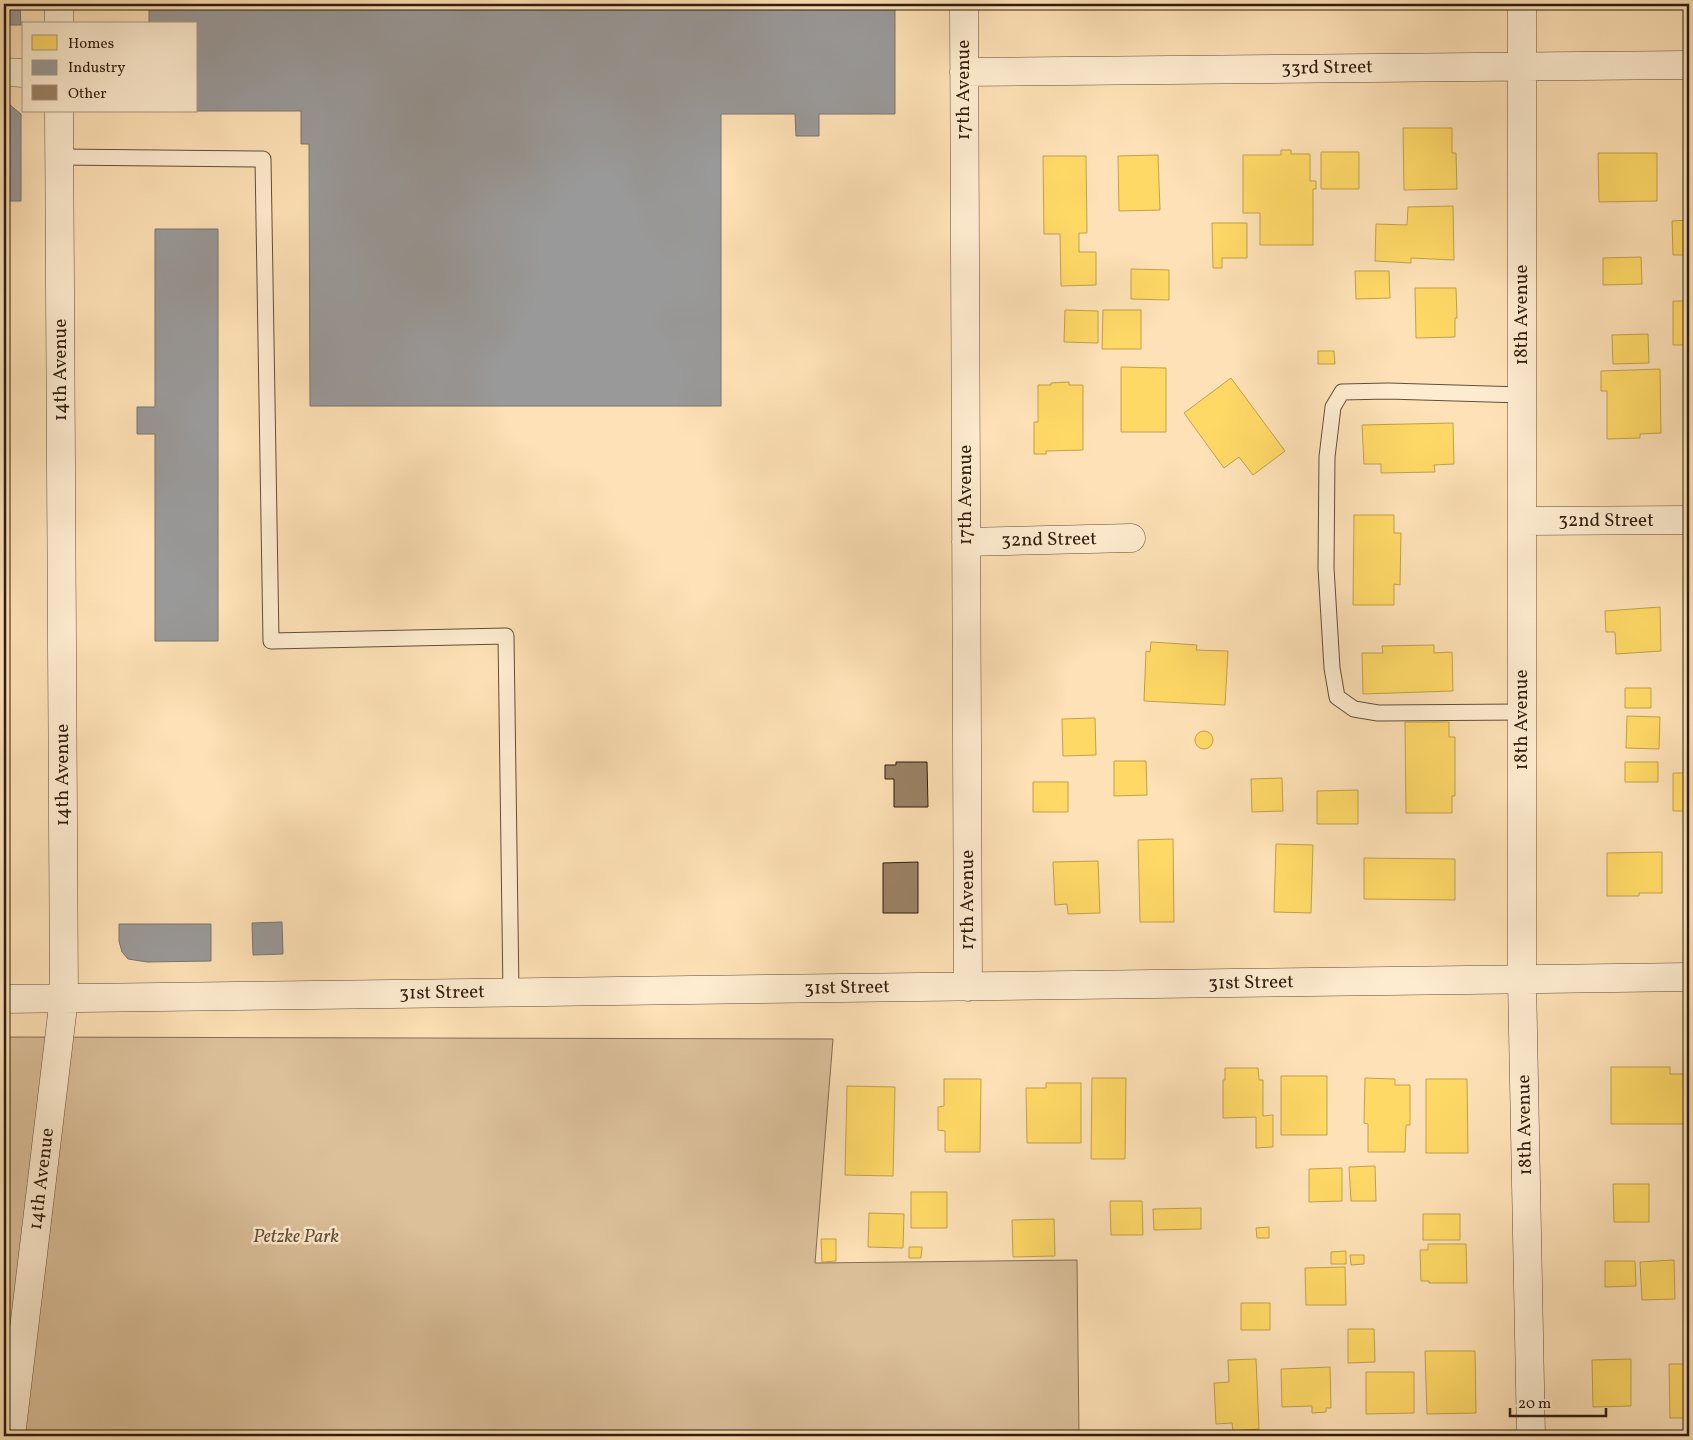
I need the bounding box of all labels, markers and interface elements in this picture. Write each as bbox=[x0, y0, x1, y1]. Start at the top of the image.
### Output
legend bbox=[22, 22, 198, 112]
text: Homes bbox=[68, 34, 114, 55]
street label: 17th Avenue bbox=[951, 40, 977, 140]
street label: 33rd Street bbox=[1281, 54, 1373, 82]
text: Industry bbox=[68, 58, 125, 79]
text: Other bbox=[68, 84, 107, 105]
street label: 18th Avenue bbox=[1509, 265, 1535, 365]
street label: 14th Avenue bbox=[48, 319, 74, 421]
street label: 17th Avenue bbox=[953, 445, 979, 545]
street label: 32nd Street bbox=[1558, 508, 1654, 534]
street label: 32nd Street bbox=[1001, 526, 1097, 554]
street label: 18th Avenue bbox=[1509, 670, 1535, 770]
street label: 14th Avenue bbox=[50, 724, 76, 826]
street label: 17th Avenue bbox=[955, 850, 981, 950]
street label: 31st Street bbox=[1208, 969, 1294, 997]
street label: 31st Street bbox=[804, 974, 890, 1002]
street label: 31st Street bbox=[399, 979, 485, 1007]
street label: 18th Avenue bbox=[1511, 1074, 1539, 1176]
street label: 14th Avenue bbox=[23, 1126, 61, 1232]
park label: Petzke Park bbox=[253, 1224, 339, 1250]
scale bar bbox=[1510, 1385, 1607, 1417]
text: 20 m bbox=[1518, 1394, 1551, 1415]

